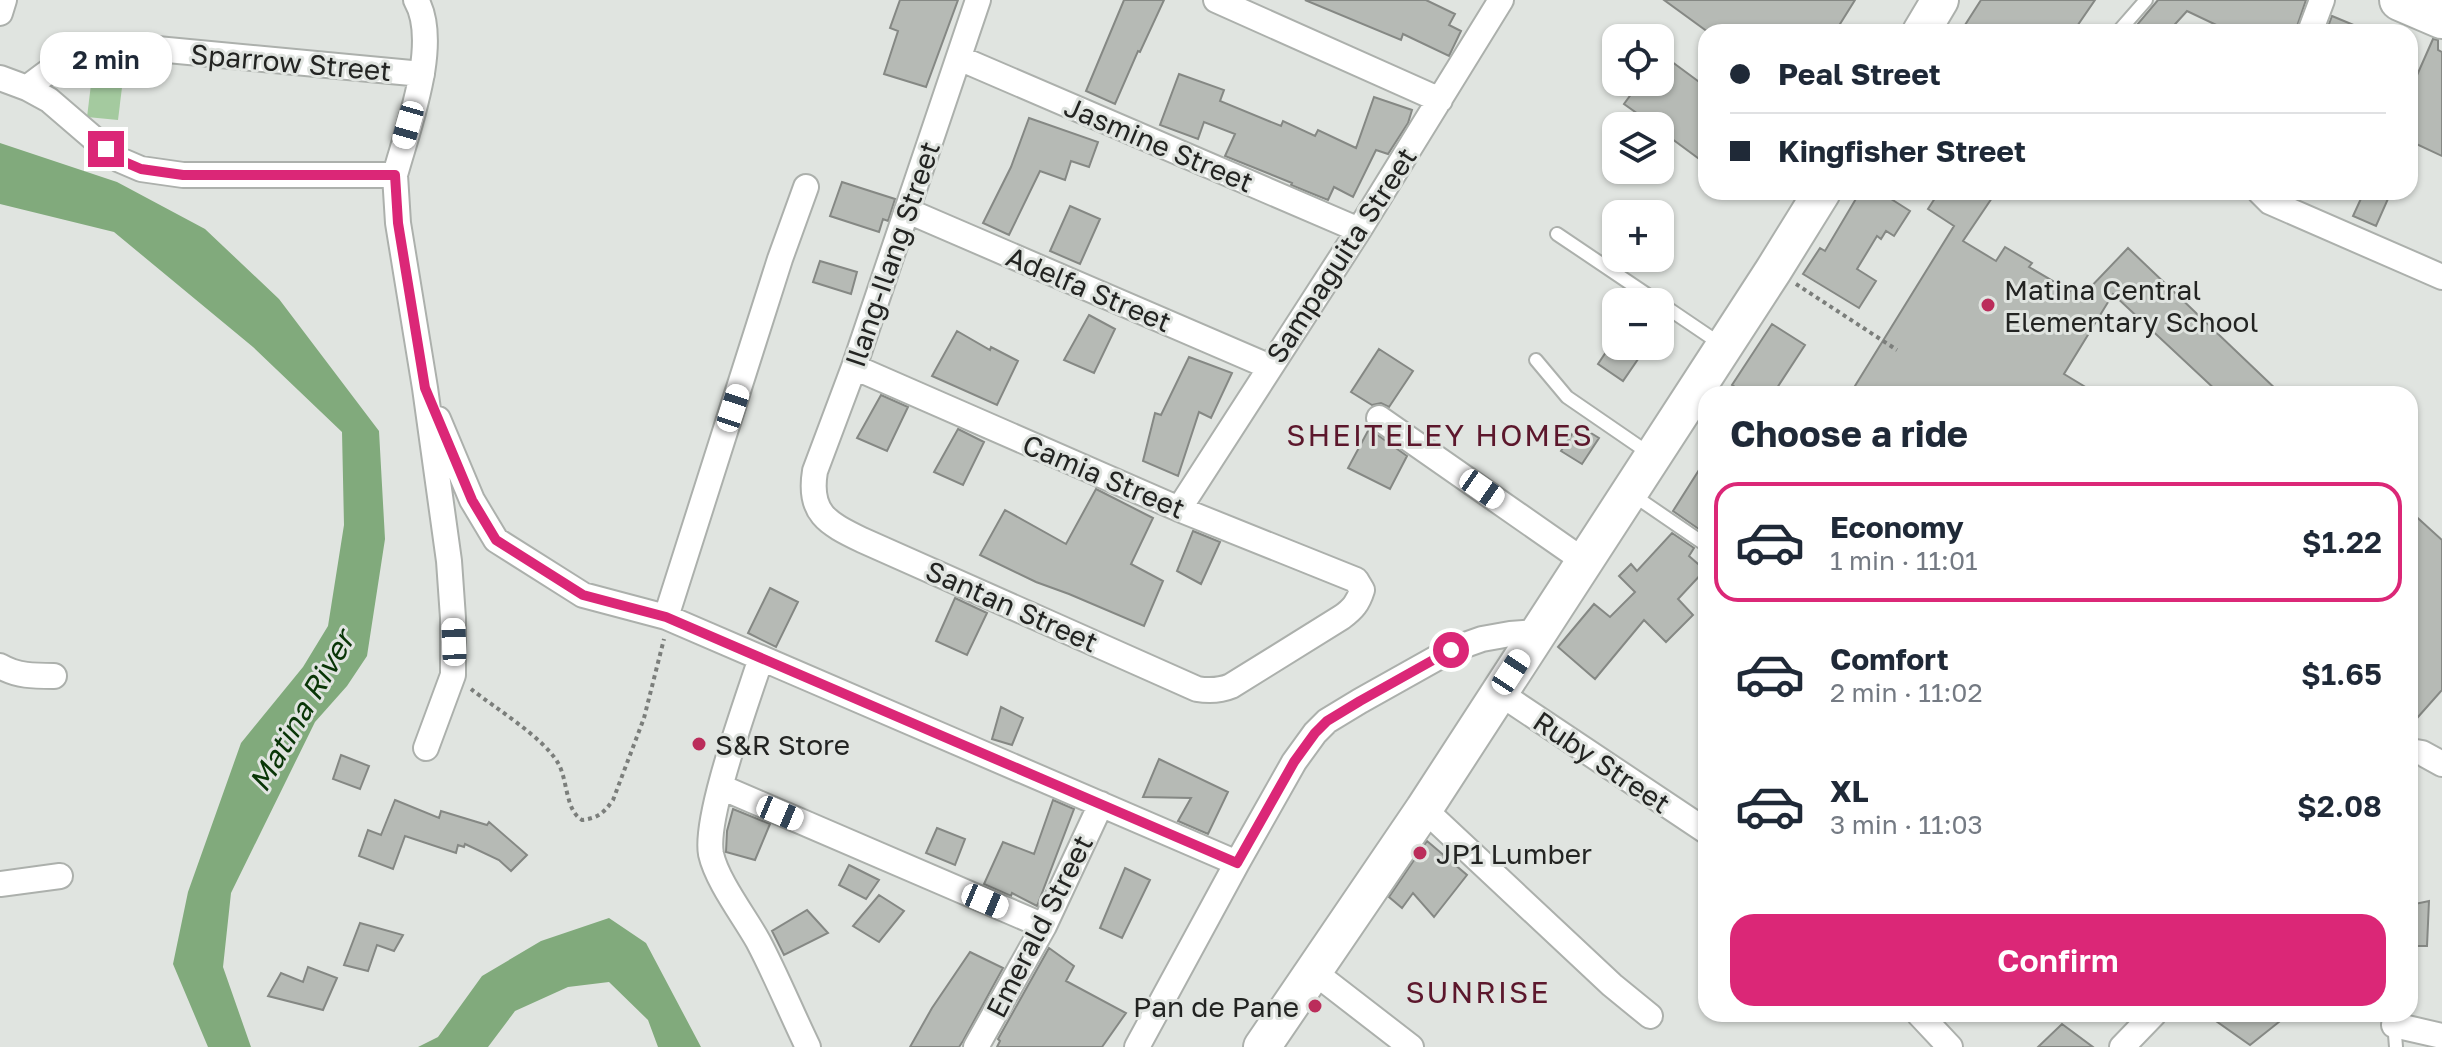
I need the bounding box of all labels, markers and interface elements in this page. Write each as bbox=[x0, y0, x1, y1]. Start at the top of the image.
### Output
map controls bbox=[1602, 24, 1674, 360]
button: locate bbox=[1602, 24, 1674, 96]
callout: 2 min bbox=[40, 33, 172, 89]
street label: Sparrow Street bbox=[189, 37, 393, 87]
text: 2 min bbox=[72, 44, 140, 75]
text: Peal Street bbox=[1778, 56, 1941, 92]
street label: Jasmine Street bbox=[1060, 89, 1258, 199]
car bbox=[390, 99, 426, 151]
button: layers bbox=[1602, 112, 1674, 184]
route end bbox=[88, 131, 124, 167]
text: Kingfisher Street bbox=[1778, 133, 2026, 169]
street label: Ilang-Ilang Street bbox=[838, 137, 946, 371]
street label: Sampaguita Street bbox=[1259, 141, 1423, 369]
button: + bbox=[1602, 200, 1674, 272]
street label: Adelfa Street bbox=[1002, 239, 1176, 339]
place label: Matina Central Elementary School bbox=[2004, 273, 2258, 338]
button: − bbox=[1602, 288, 1674, 360]
marker: Matina Central Elementary School bbox=[1979, 296, 1997, 314]
car bbox=[714, 381, 752, 435]
text: Choose a ride bbox=[1730, 412, 1968, 455]
district label: SHEITELEY HOMES bbox=[1286, 417, 1594, 453]
street label: Camia Street bbox=[1018, 427, 1190, 525]
car bbox=[1455, 465, 1509, 513]
icon: car bbox=[1734, 506, 1806, 578]
text: Economy bbox=[1830, 509, 1964, 545]
text: $1.22 bbox=[2302, 524, 2382, 560]
text: 1 min · 11:01 bbox=[1830, 545, 1978, 576]
street label: Santan Street bbox=[921, 553, 1103, 659]
car bbox=[441, 618, 467, 666]
water label: Matina River bbox=[241, 621, 364, 798]
route start bbox=[1433, 632, 1469, 668]
icon: car bbox=[1734, 638, 1806, 710]
text: Comfort bbox=[1830, 641, 1949, 677]
car bbox=[1488, 645, 1534, 699]
text: $1.65 bbox=[2301, 656, 2382, 692]
text: 2 min · 11:02 bbox=[1830, 677, 1983, 708]
street label: Ruby Street bbox=[1527, 704, 1677, 820]
place label: S&R Store bbox=[715, 728, 850, 761]
marker: S&R Store bbox=[690, 735, 708, 753]
icon: car bbox=[1734, 770, 1806, 842]
text: XL bbox=[1830, 773, 1869, 809]
text: $2.08 bbox=[2297, 788, 2382, 824]
car bbox=[753, 793, 807, 833]
text: 3 min · 11:03 bbox=[1830, 809, 1983, 840]
street label: Emerald Street bbox=[979, 829, 1099, 1023]
place label: JP1 Lumber bbox=[1436, 837, 1592, 870]
marker: JP1 Lumber bbox=[1411, 844, 1429, 862]
car bbox=[958, 881, 1012, 921]
button: Confirm bbox=[1730, 914, 2386, 1006]
district label: SUNRISE bbox=[1405, 974, 1551, 1010]
place label: Pan de Pane bbox=[1133, 990, 1299, 1023]
marker: Pan de Pane bbox=[1306, 997, 1324, 1015]

